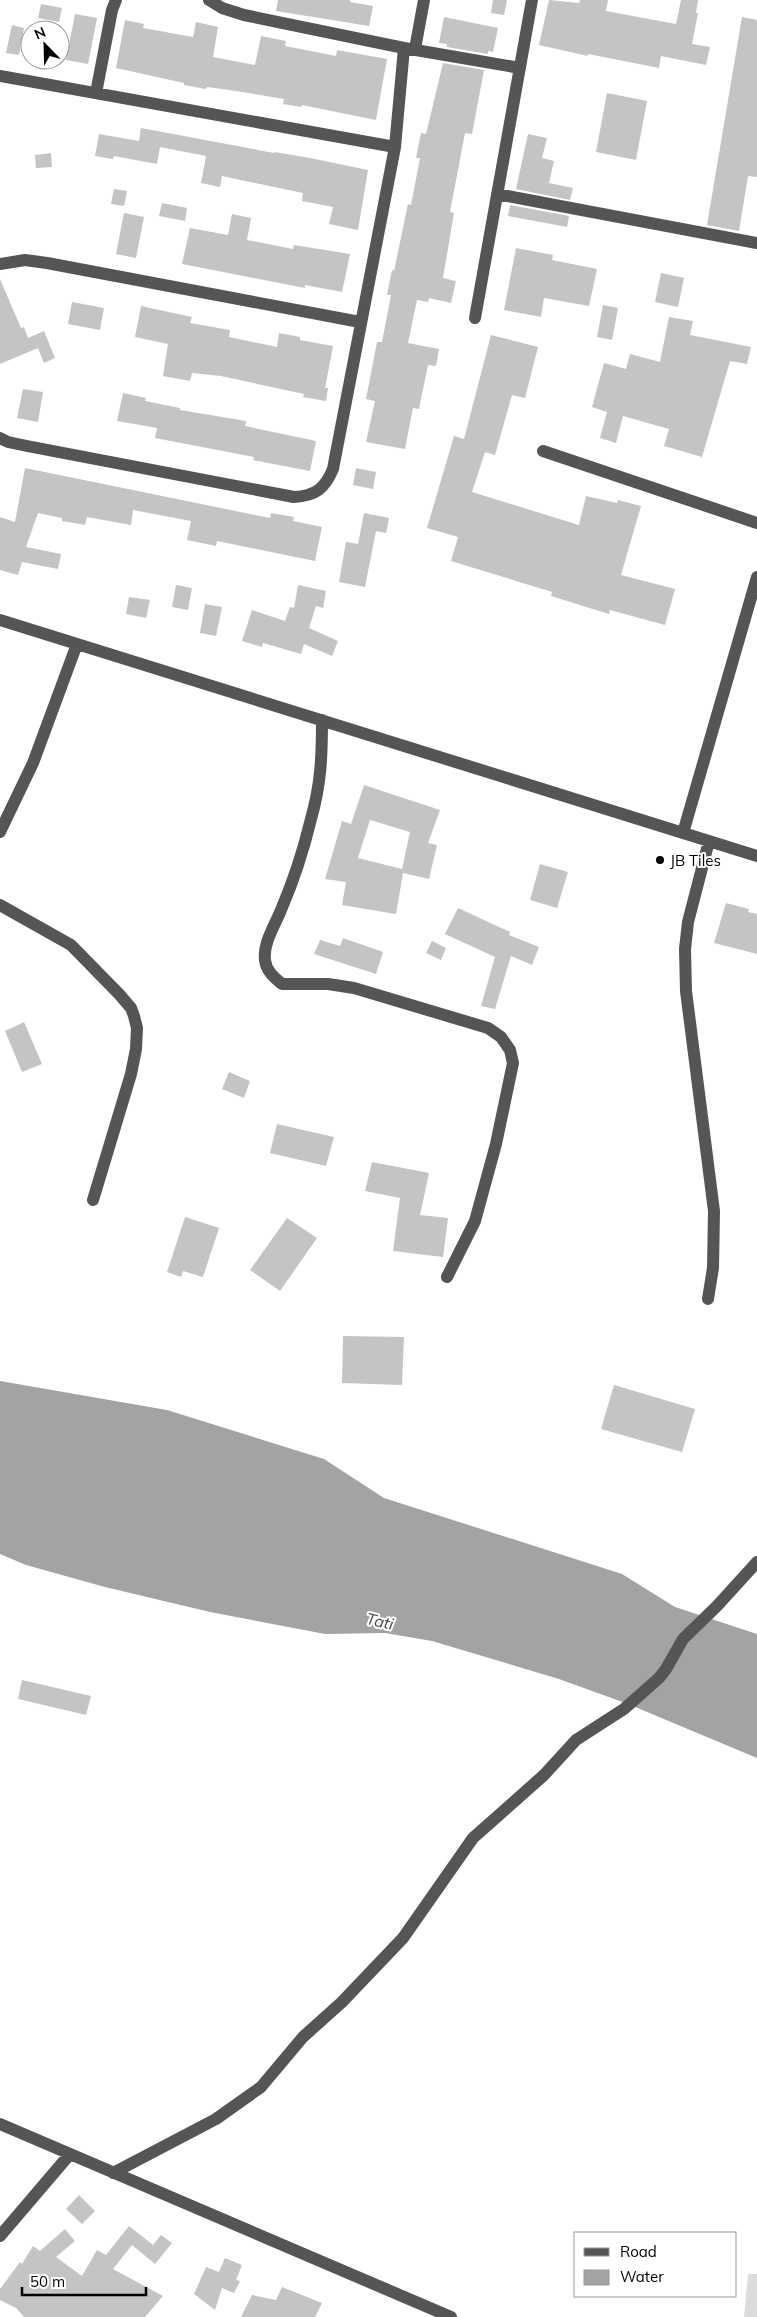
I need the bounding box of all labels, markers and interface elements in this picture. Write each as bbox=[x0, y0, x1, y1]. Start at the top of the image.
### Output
north arrow bbox=[20, 20, 70, 70]
text: N bbox=[32, 23, 48, 43]
place label: JB Tiles bbox=[670, 851, 721, 870]
marker: JB Tiles bbox=[654, 854, 666, 866]
water label: Tati bbox=[364, 1608, 396, 1634]
legend bbox=[574, 2232, 737, 2297]
text: Road bbox=[620, 2242, 657, 2261]
scale bar bbox=[22, 2264, 146, 2296]
text: Water bbox=[620, 2267, 664, 2286]
text: 50 m bbox=[30, 2272, 65, 2291]

